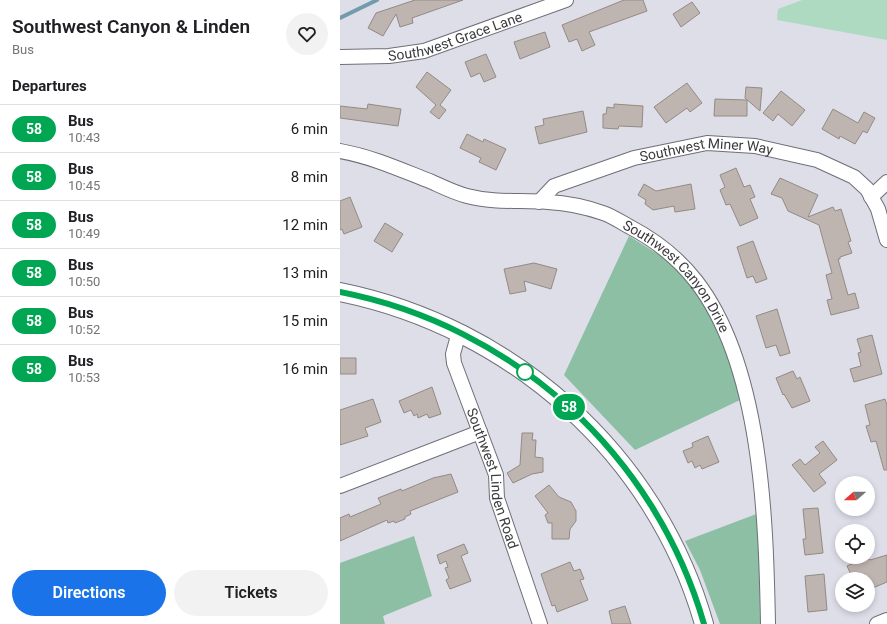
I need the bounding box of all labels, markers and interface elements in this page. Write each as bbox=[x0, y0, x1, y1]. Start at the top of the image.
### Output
street label: Southwest Grace Lane bbox=[387, 8, 524, 64]
button: heart bbox=[286, 13, 328, 55]
text: Southwest Canyon & Linden bbox=[12, 15, 250, 38]
text: Bus bbox=[12, 42, 34, 57]
text: Departures bbox=[12, 77, 87, 95]
text: Bus bbox=[68, 112, 94, 130]
text: 6 min bbox=[291, 120, 328, 138]
text: 58 bbox=[26, 121, 42, 137]
text: 10:43 bbox=[68, 130, 100, 145]
street label: Southwest Miner Way bbox=[638, 135, 775, 165]
text: Bus bbox=[68, 160, 94, 178]
text: 8 min bbox=[291, 168, 328, 186]
text: 58 bbox=[26, 169, 42, 185]
text: 10:45 bbox=[68, 178, 100, 193]
text: Bus bbox=[68, 208, 94, 226]
text: 12 min bbox=[282, 216, 328, 234]
text: 58 bbox=[26, 217, 42, 233]
street label: Southwest Canyon Drive bbox=[620, 217, 733, 335]
text: 10:49 bbox=[68, 226, 100, 241]
text: Bus bbox=[68, 256, 94, 274]
text: 13 min bbox=[282, 264, 328, 282]
text: 58 bbox=[26, 265, 42, 281]
text: 10:50 bbox=[68, 274, 100, 289]
text: Bus bbox=[68, 304, 94, 322]
text: 15 min bbox=[282, 312, 328, 330]
text: 58 bbox=[26, 313, 42, 329]
text: 10:52 bbox=[68, 322, 100, 337]
text: Bus bbox=[68, 352, 94, 370]
text: 16 min bbox=[282, 360, 328, 378]
text: 58 bbox=[26, 361, 42, 377]
unlabelled marker bbox=[516, 363, 534, 381]
text: 10:53 bbox=[68, 370, 100, 385]
line badge: 58 bbox=[551, 394, 587, 420]
text: 58 bbox=[561, 399, 577, 415]
street label: Southwest Linden Road bbox=[464, 406, 522, 551]
north arrow bbox=[835, 476, 875, 516]
map controls bbox=[835, 476, 875, 612]
button: locate bbox=[835, 524, 875, 564]
button: Directions bbox=[12, 570, 166, 616]
button: Tickets bbox=[174, 570, 328, 616]
button: layers bbox=[835, 572, 875, 612]

